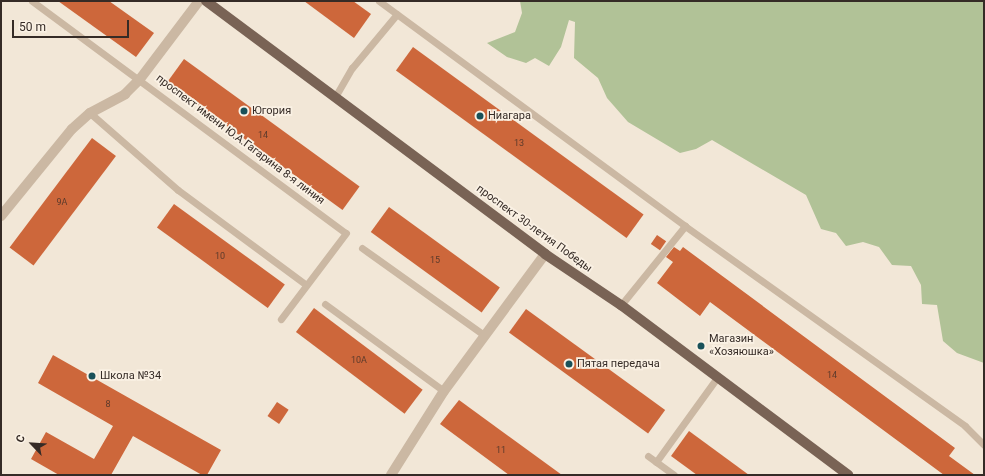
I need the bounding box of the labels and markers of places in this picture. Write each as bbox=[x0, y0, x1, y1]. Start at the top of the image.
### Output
place label: Югория bbox=[252, 104, 291, 118]
marker: Югория bbox=[239, 106, 249, 116]
place label: Ниагара bbox=[488, 109, 531, 123]
marker: Ниагара bbox=[475, 111, 485, 121]
place label: Магазин «Хозяюшка» bbox=[709, 333, 774, 359]
marker: Магазин «Хозяюшка» bbox=[696, 341, 706, 351]
place label: Пятая передача bbox=[577, 357, 660, 371]
marker: Пятая передача bbox=[564, 359, 574, 369]
place label: Школа №34 bbox=[100, 369, 161, 383]
marker: Школа №34 bbox=[87, 371, 97, 381]

